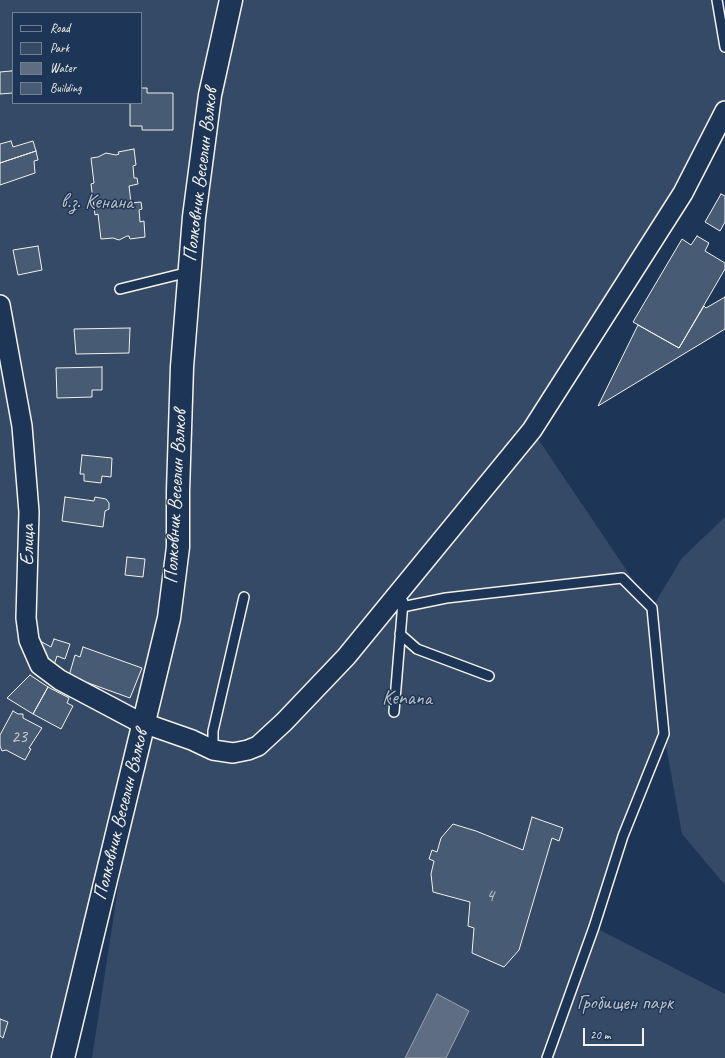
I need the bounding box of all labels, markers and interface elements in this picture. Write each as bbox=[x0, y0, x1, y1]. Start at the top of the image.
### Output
legend bbox=[12, 12, 142, 104]
text: Road bbox=[50, 20, 70, 36]
text: Park bbox=[50, 40, 69, 56]
text: Water bbox=[50, 60, 76, 76]
text: Building bbox=[50, 80, 82, 96]
street label: Полковник Веселин Вълков bbox=[178, 87, 224, 263]
park label: в.з. Кенана bbox=[61, 191, 133, 215]
street label: Полковник Веселин Вълков bbox=[159, 409, 193, 585]
street label: Елица bbox=[16, 524, 40, 566]
park label: Kenana bbox=[382, 687, 432, 711]
house number: 23 bbox=[11, 726, 27, 748]
street label: Полковник Веселин Вълков bbox=[88, 727, 154, 903]
house number: 4 bbox=[486, 885, 494, 907]
park label: Гробищен парк bbox=[577, 992, 673, 1016]
scale bar bbox=[585, 1020, 646, 1046]
text: 20 m bbox=[590, 1027, 610, 1043]

